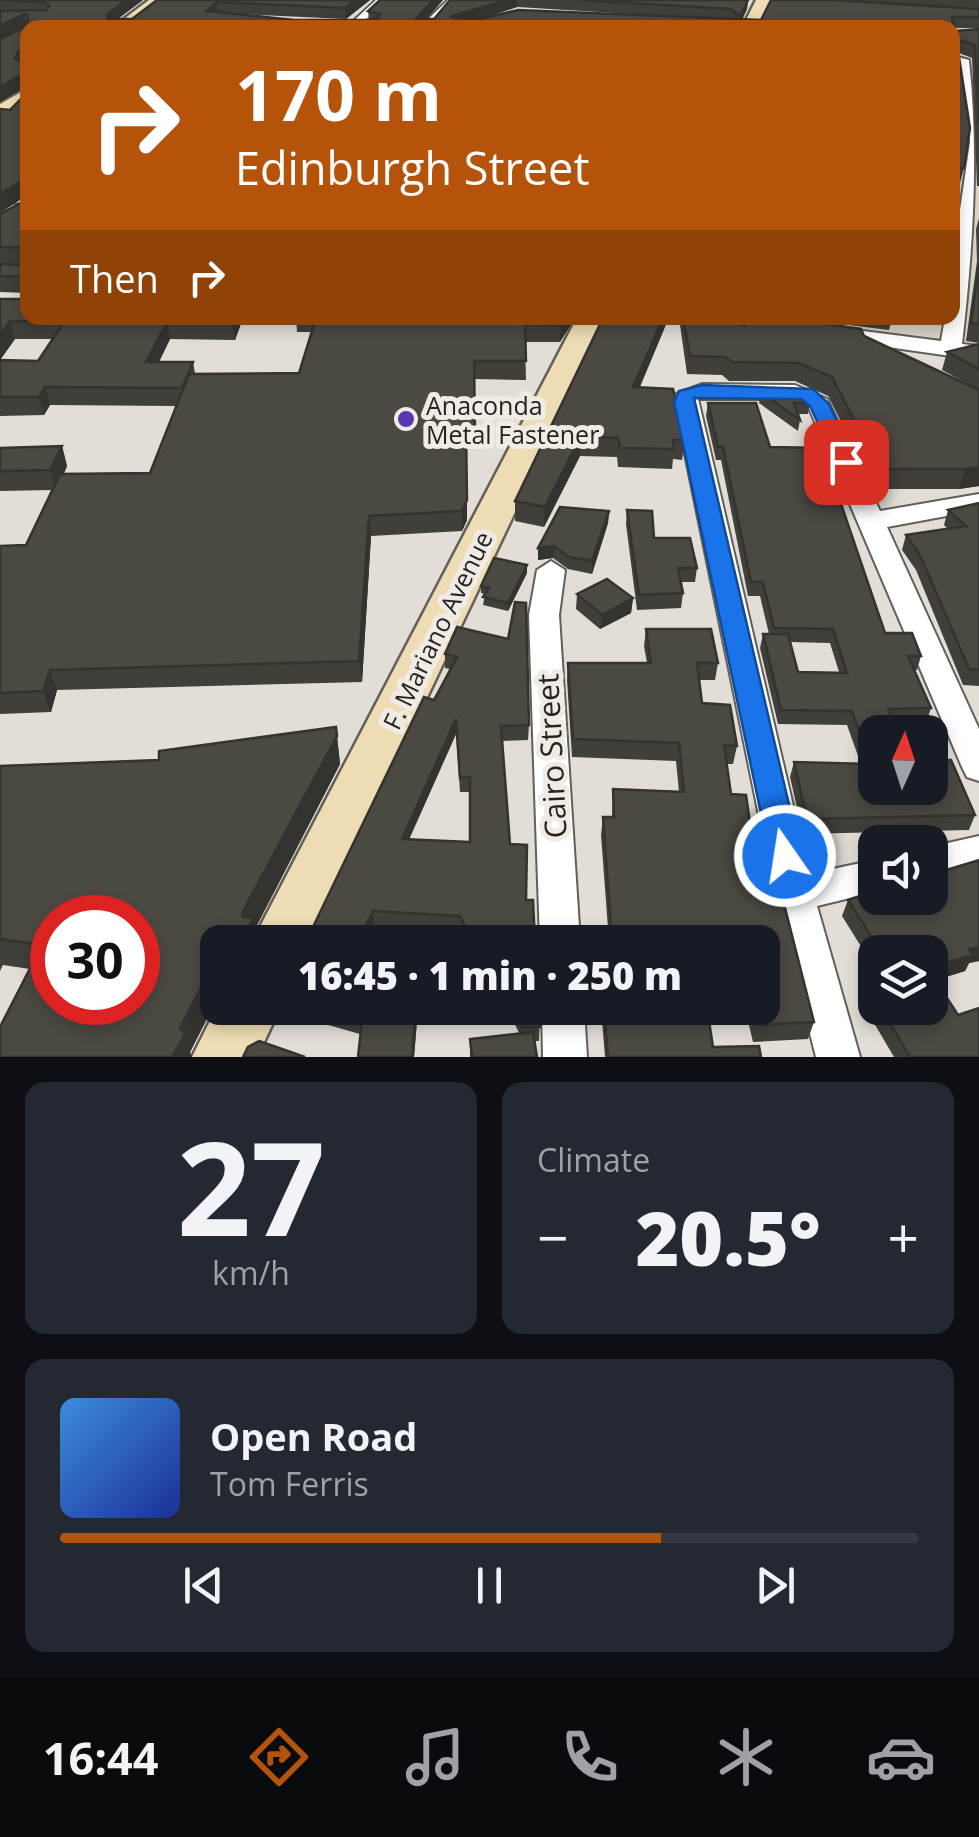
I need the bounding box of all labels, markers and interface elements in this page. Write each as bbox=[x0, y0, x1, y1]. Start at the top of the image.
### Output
text: 170 m bbox=[235, 46, 442, 142]
icon: right bbox=[70, 60, 200, 190]
text: Edinburgh Street bbox=[235, 137, 589, 198]
icon: right bbox=[179, 250, 234, 305]
text: Then bbox=[70, 252, 159, 304]
place label: Anaconda Metal Fastener bbox=[426, 388, 599, 451]
marker: Anaconda Metal Fastener bbox=[395, 408, 417, 430]
pin bbox=[804, 420, 889, 505]
icon: arrive bbox=[819, 435, 874, 490]
street label: F. Mariano Avenue bbox=[374, 525, 500, 735]
street label: Cairo Street bbox=[526, 673, 576, 839]
north arrow bbox=[858, 715, 948, 805]
map controls bbox=[858, 715, 948, 1025]
position arrow bbox=[733, 804, 837, 908]
button: sound bbox=[858, 825, 948, 915]
speed limit sign: 30 bbox=[30, 895, 160, 1025]
button: layers bbox=[858, 935, 948, 1025]
text: 16:45 · 1 min · 250 m bbox=[298, 949, 682, 1001]
text: 27 bbox=[177, 1097, 325, 1274]
text: Climate bbox=[537, 1138, 650, 1181]
text: 20.5° bbox=[635, 1186, 821, 1288]
text: − bbox=[537, 1199, 568, 1274]
text: + bbox=[888, 1199, 919, 1274]
text: km/h bbox=[212, 1251, 290, 1294]
text: Open Road bbox=[210, 1410, 417, 1462]
text: Tom Ferris bbox=[210, 1462, 369, 1505]
icon: previous bbox=[176, 1558, 231, 1613]
icon: pause bbox=[462, 1558, 517, 1613]
icon: next bbox=[748, 1558, 803, 1613]
icon: directions bbox=[244, 1722, 314, 1792]
icon: music bbox=[400, 1722, 470, 1792]
icon: phone bbox=[555, 1722, 625, 1792]
icon: climate bbox=[711, 1722, 781, 1792]
icon: car bbox=[866, 1722, 936, 1792]
text: 16:44 bbox=[43, 1727, 159, 1788]

